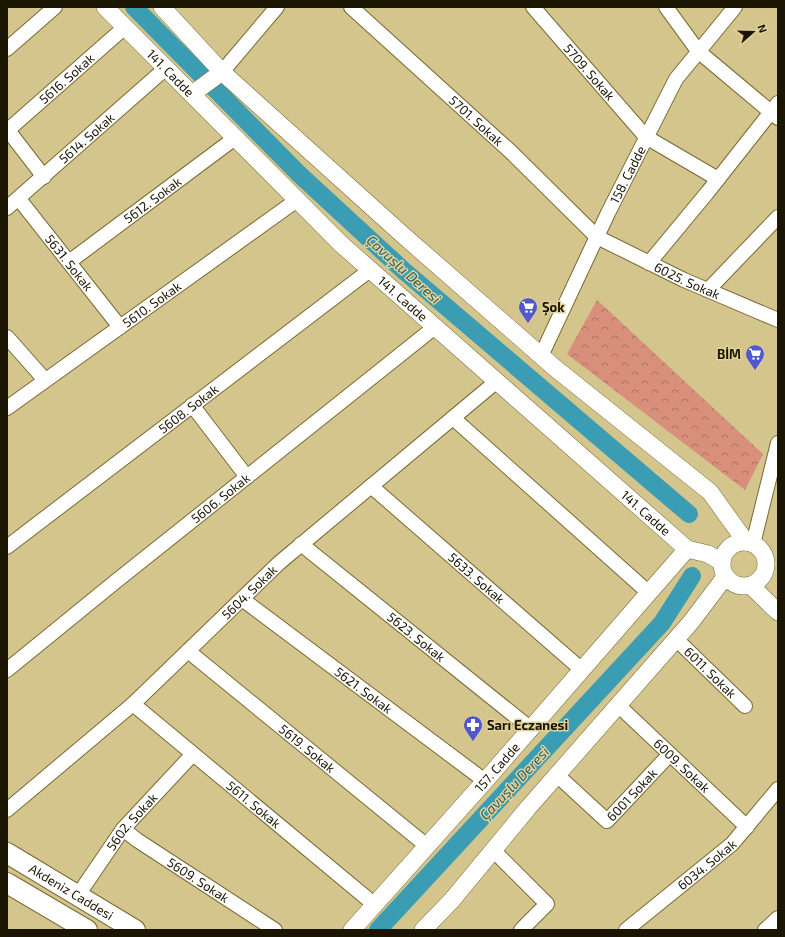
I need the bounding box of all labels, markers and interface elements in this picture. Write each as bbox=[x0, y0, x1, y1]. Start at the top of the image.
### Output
north arrow bbox=[733, 12, 773, 52]
text: N bbox=[755, 22, 770, 34]
street label: 5709. Sokak bbox=[560, 40, 619, 104]
street label: 141. Cadde bbox=[144, 46, 198, 100]
street label: 5616. Sokak bbox=[36, 50, 98, 107]
street label: 5701. Sokak bbox=[446, 92, 507, 149]
street label: 5614. Sokak bbox=[56, 109, 118, 167]
street label: 158. Cadde bbox=[606, 143, 649, 206]
street label: 5612. Sokak bbox=[120, 173, 185, 226]
street label: 5631. Sokak bbox=[42, 231, 97, 294]
water label: Çavuşlu Deresi bbox=[363, 231, 445, 308]
street label: 6025. Sokak bbox=[652, 259, 723, 303]
street label: 141. Cadde bbox=[375, 273, 431, 325]
street label: 5610. Sokak bbox=[119, 278, 184, 331]
supermarket icon: Şok bbox=[517, 296, 539, 324]
place label: Şok bbox=[542, 299, 565, 316]
supermarket icon: BİM bbox=[744, 343, 766, 371]
place label: BİM bbox=[717, 346, 741, 362]
street label: 5608. Sokak bbox=[155, 381, 222, 437]
street label: 5606. Sokak bbox=[188, 470, 253, 526]
street label: 141. Cadde bbox=[618, 487, 674, 539]
street label: 5633. Sokak bbox=[445, 549, 508, 607]
street label: 5604. Sokak bbox=[218, 561, 280, 622]
street label: 5623. Sokak bbox=[384, 609, 449, 665]
street label: 6011. Sokak bbox=[681, 643, 740, 702]
street label: 5621. Sokak bbox=[332, 663, 396, 717]
pharmacy icon: Sarı Eczanesi bbox=[462, 714, 484, 742]
place label: Sarı Eczanesi bbox=[487, 717, 568, 733]
street label: 5619. Sokak bbox=[276, 721, 339, 776]
street label: 6009. Sokak bbox=[650, 735, 714, 796]
street label: 157. Cadde bbox=[471, 739, 523, 795]
water label: Çavuşlu Deresi bbox=[476, 743, 553, 824]
street label: 6001 Sokak bbox=[603, 765, 660, 824]
street label: 5611. Sokak bbox=[223, 777, 284, 832]
street label: 5602. Sokak bbox=[103, 789, 161, 853]
street label: 6034. Sokak bbox=[674, 836, 740, 893]
street label: 5609. Sokak bbox=[164, 854, 233, 906]
street label: Akdeniz Caddesi bbox=[26, 860, 116, 923]

